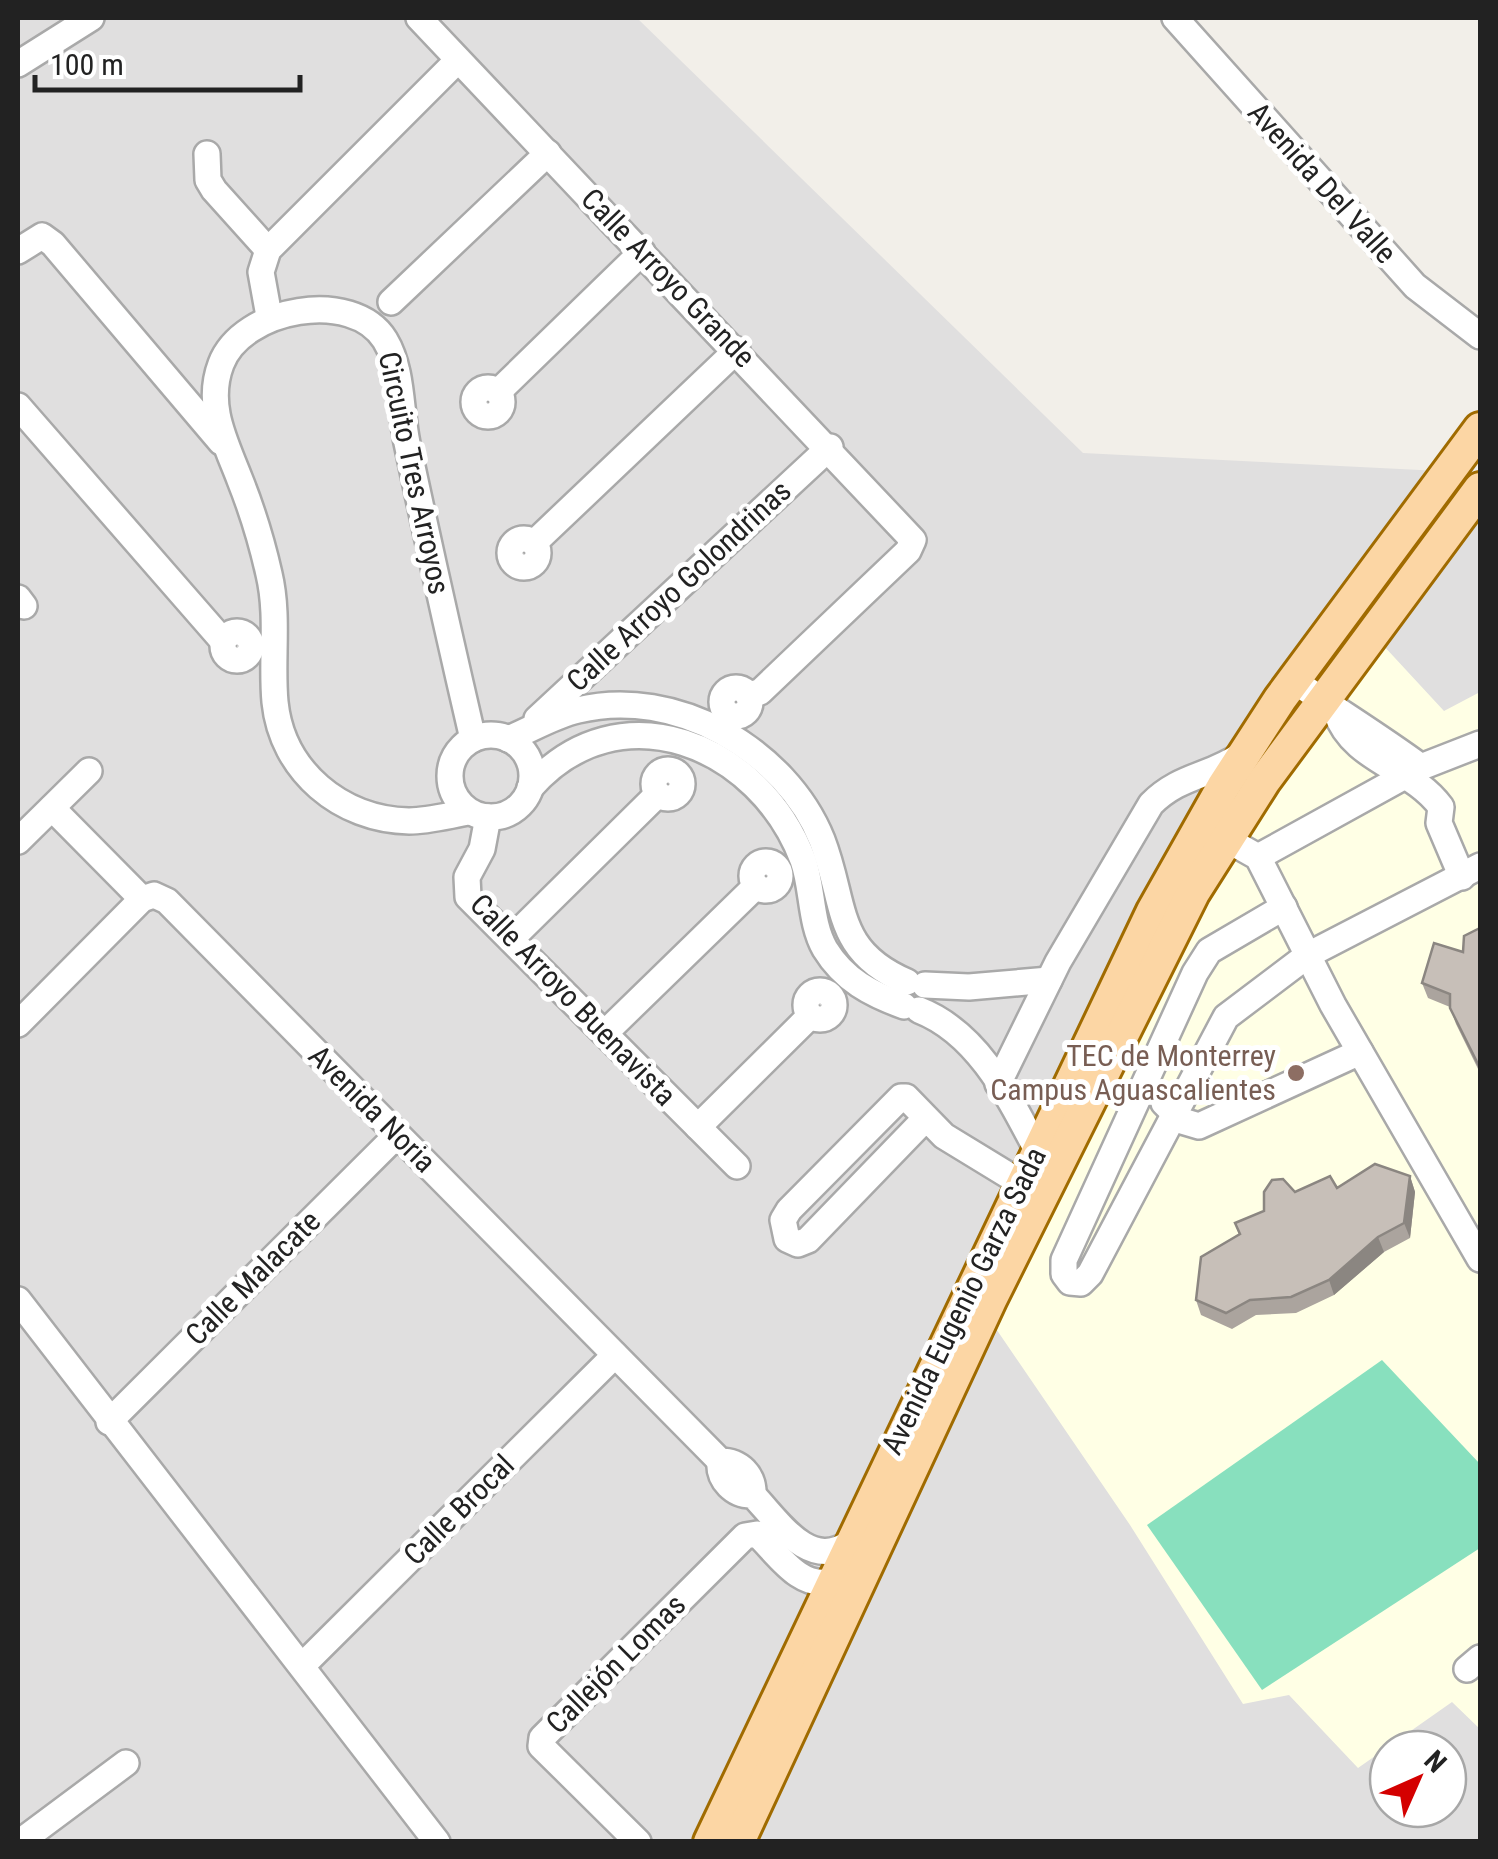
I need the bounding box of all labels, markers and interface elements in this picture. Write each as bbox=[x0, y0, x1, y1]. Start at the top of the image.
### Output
scale bar bbox=[35, 30, 300, 92]
text: 100 m bbox=[50, 47, 124, 82]
street label: Avenida Del Valle bbox=[1241, 95, 1404, 270]
street label: Calle Arroyo Grande bbox=[574, 181, 762, 374]
street label: Circuito Tres Arroyos bbox=[372, 348, 457, 597]
street label: Calle Arroyo Golondrinas bbox=[560, 473, 798, 698]
street label: Calle Arroyo Buenavista bbox=[463, 887, 683, 1113]
street label: Avenida Noria bbox=[302, 1038, 443, 1179]
place label: TEC de Monterrey Campus Aguascalientes bbox=[990, 1038, 1276, 1107]
marker: TEC de Monterrey Campus Aguascalientes bbox=[1285, 1062, 1307, 1084]
street label: Avenida Eugenio Garza Sada bbox=[874, 1142, 1053, 1460]
street label: Calle Malacate bbox=[178, 1203, 327, 1352]
street label: Calle Brocal bbox=[396, 1447, 521, 1572]
street label: Callejón Lomas bbox=[539, 1587, 693, 1741]
north arrow bbox=[1368, 1729, 1468, 1829]
text: N bbox=[1418, 1744, 1453, 1779]

